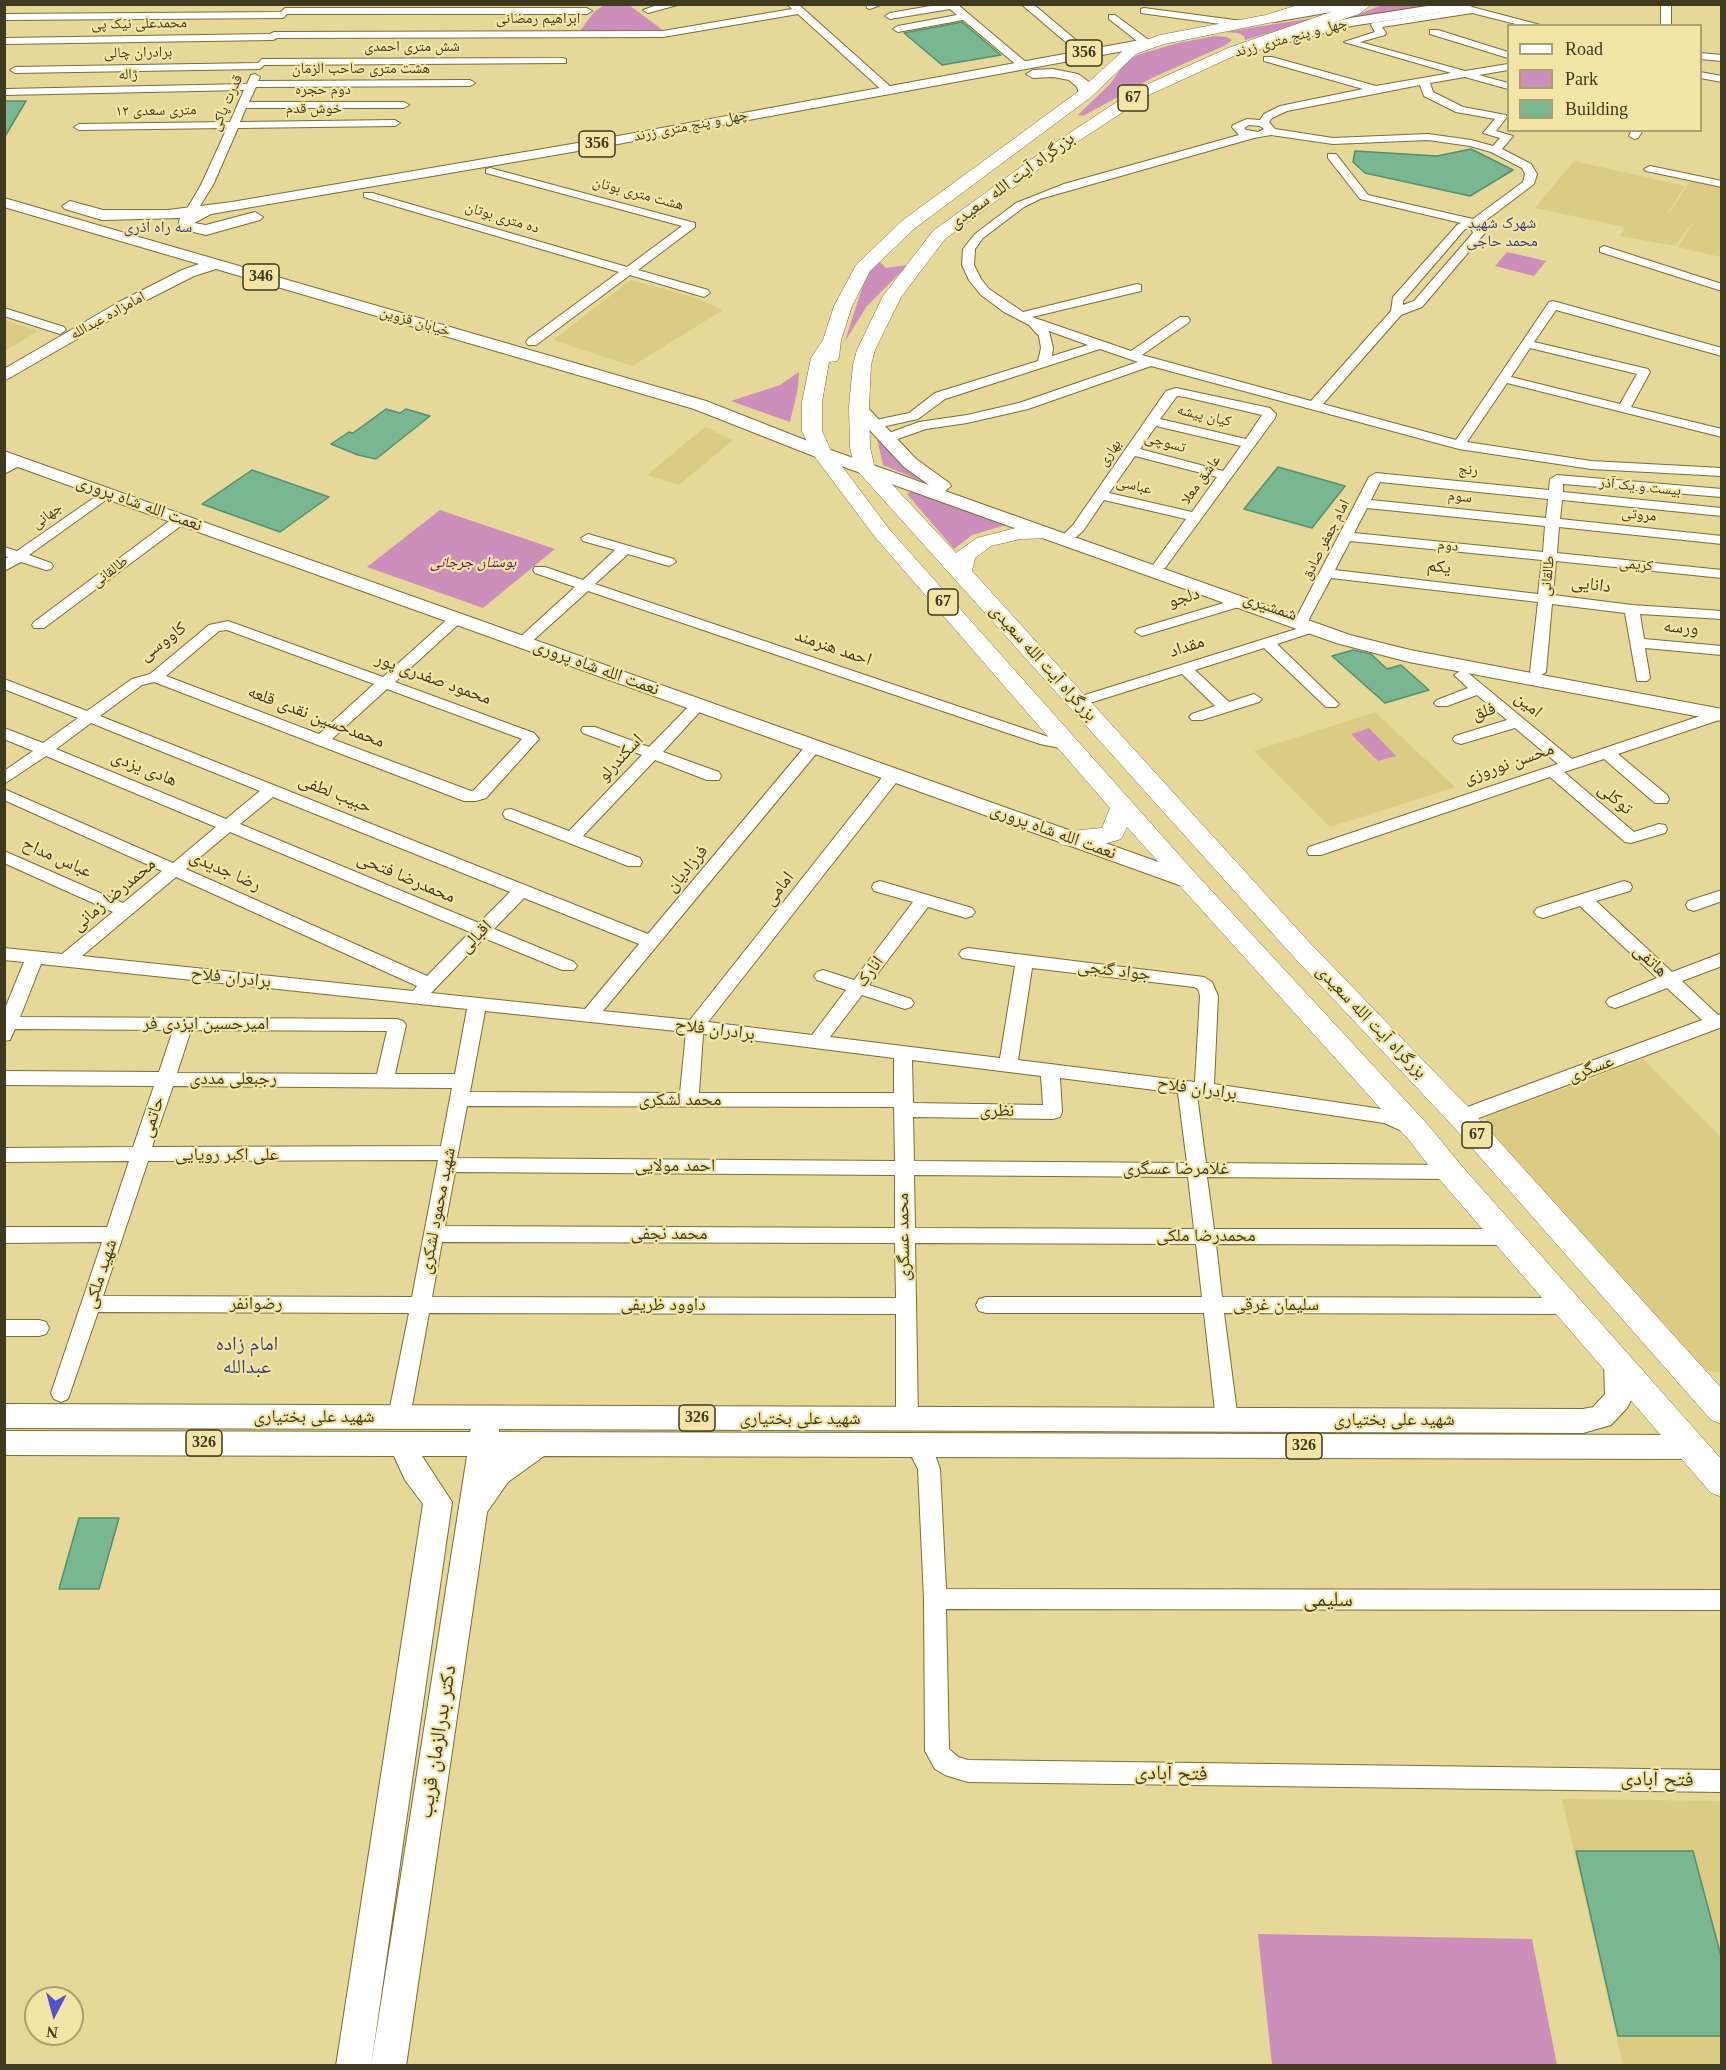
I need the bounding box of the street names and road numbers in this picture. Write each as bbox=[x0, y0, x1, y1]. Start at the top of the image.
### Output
street label: ابراهیم رمضانی bbox=[496, 10, 580, 28]
street label: محمدعلی نیک پی bbox=[91, 14, 187, 34]
street label: چهل و پنج متری زرند bbox=[1233, 14, 1349, 62]
street label: شش متری احمدی bbox=[364, 38, 460, 56]
road number: 356 bbox=[1066, 40, 1102, 66]
street label: برادران چالی bbox=[104, 43, 172, 63]
street label: هشت متری صاحب الزمان bbox=[292, 60, 430, 78]
street label: ژاله bbox=[118, 66, 138, 84]
street label: قدرت پاکی bbox=[207, 72, 247, 134]
street label: دوم حجره bbox=[295, 81, 351, 99]
road number: 67 bbox=[1118, 85, 1148, 111]
street label: خوش قدم bbox=[286, 100, 342, 118]
street label: ۱۲ متری سعدی bbox=[115, 101, 197, 121]
street label: چهل و پنج متری زرند bbox=[632, 106, 750, 146]
street label: بزرگراه آیت الله سعیدی bbox=[945, 128, 1079, 234]
road number: 356 bbox=[579, 131, 615, 157]
street label: هشت متری بوتان bbox=[590, 173, 686, 215]
street label: ده متری بوتان bbox=[463, 198, 541, 238]
road number: 346 bbox=[243, 264, 279, 290]
street label: امامزاده عبدالله bbox=[67, 288, 149, 344]
street label: خیابان قزوین bbox=[378, 303, 452, 341]
street label: کیان پیشه bbox=[1175, 401, 1233, 431]
street label: تسوچی bbox=[1142, 429, 1188, 457]
street label: بهاری bbox=[1094, 436, 1126, 470]
street label: عاشق معلا bbox=[1177, 452, 1225, 508]
street label: رنج bbox=[1457, 460, 1479, 480]
street label: نعمت الله شاه پروری bbox=[73, 471, 205, 537]
street label: عباسی bbox=[1114, 473, 1154, 499]
street label: بیست و یک آذر bbox=[1598, 474, 1682, 500]
street label: سوم bbox=[1447, 487, 1473, 507]
street label: امام جعفر صادق bbox=[1298, 497, 1354, 583]
street label: جهانی bbox=[28, 499, 66, 533]
street label: مروتی bbox=[1620, 504, 1658, 526]
street label: دوم bbox=[1437, 536, 1459, 556]
street label: طالقانی bbox=[88, 553, 132, 591]
street label: کریمی bbox=[1618, 554, 1654, 576]
street label: یکم bbox=[1426, 555, 1452, 579]
street label: طالقانی bbox=[1537, 555, 1559, 597]
street label: دانایی bbox=[1570, 572, 1612, 598]
street label: دلجو bbox=[1166, 583, 1202, 613]
street label: شمشیری bbox=[1240, 588, 1300, 626]
road number: 67 bbox=[928, 589, 958, 615]
street label: بزرگراه آیت الله سعیدی bbox=[985, 600, 1101, 726]
street label: ورسه bbox=[1662, 616, 1700, 640]
street label: کاووسی bbox=[135, 618, 191, 666]
street label: احمد هنرمند bbox=[792, 625, 874, 671]
street label: مقداد bbox=[1167, 631, 1207, 663]
street label: نعمت الله شاه پروری bbox=[530, 635, 662, 701]
street label: محمود صفدری پور bbox=[372, 648, 494, 710]
street label: محمدحسین نقدی قلعه bbox=[245, 681, 387, 753]
street label: امین bbox=[1510, 687, 1546, 723]
street label: فلق bbox=[1470, 698, 1498, 726]
street label: اسکندرلو bbox=[594, 730, 648, 786]
street label: محسن نوروزی bbox=[1461, 738, 1557, 790]
street label: هادی یزدی bbox=[108, 746, 180, 792]
street label: حبیب لطفی bbox=[295, 770, 375, 818]
street label: توکلی bbox=[1593, 778, 1637, 820]
street label: نعمت الله شاه پروری bbox=[987, 799, 1119, 865]
street label: عباس مداح bbox=[19, 833, 95, 883]
street label: فرزادیان bbox=[661, 841, 713, 897]
street label: رضا جدیدی bbox=[186, 846, 264, 896]
street label: محمدرضا فتحی bbox=[354, 848, 458, 908]
street label: محمدرضا زمانی bbox=[67, 854, 161, 936]
street label: امامی bbox=[759, 868, 799, 910]
street label: اقبالی bbox=[455, 916, 497, 958]
street label: هاتفی bbox=[1628, 940, 1672, 982]
street label: انارک bbox=[851, 952, 889, 992]
street label: جواد گنجی bbox=[1076, 956, 1152, 986]
street label: بزرگراه آیت الله سعیدی bbox=[1311, 960, 1431, 1084]
street label: برادران فلاح bbox=[190, 963, 272, 993]
street label: امیرحسین ایزدی فر bbox=[143, 1013, 269, 1035]
street label: برادران فلاح bbox=[674, 1014, 756, 1046]
street label: عسگری bbox=[1565, 1050, 1617, 1088]
street label: رجبعلی مددی bbox=[189, 1068, 277, 1090]
street label: برادران فلاح bbox=[1156, 1073, 1238, 1105]
street label: محمد لشکری bbox=[638, 1089, 722, 1111]
street label: حاتمی bbox=[136, 1094, 170, 1140]
street label: نظری bbox=[979, 1100, 1015, 1122]
road number: 67 bbox=[1462, 1122, 1492, 1148]
street label: علی اکبر رویایی bbox=[175, 1144, 279, 1166]
street label: شهید محمود لشکری bbox=[415, 1146, 461, 1276]
street label: احمد مولایی bbox=[635, 1155, 715, 1177]
street label: غلامرضا عسگری bbox=[1123, 1158, 1229, 1180]
street label: محمد عسگری bbox=[892, 1193, 916, 1281]
street label: محمد نجفی bbox=[631, 1223, 707, 1245]
street label: محمدرضا ملکی bbox=[1156, 1225, 1256, 1247]
street label: شهید ملکی bbox=[80, 1237, 122, 1311]
street label: رضوانفر bbox=[230, 1293, 282, 1315]
street label: داوود ظریفی bbox=[620, 1294, 706, 1316]
street label: سلیمان غرقی bbox=[1233, 1294, 1319, 1316]
road number: 326 bbox=[679, 1405, 715, 1431]
street label: شهید علی بختیاری bbox=[253, 1406, 375, 1428]
street label: شهید علی بختیاری bbox=[739, 1408, 861, 1430]
street label: شهید علی بختیاری bbox=[1333, 1409, 1455, 1431]
road number: 326 bbox=[186, 1430, 222, 1456]
road number: 326 bbox=[1286, 1433, 1322, 1459]
street label: سلیمی bbox=[1303, 1587, 1353, 1613]
street label: دکتر بدرالزمان قریب bbox=[413, 1664, 463, 1820]
street label: فتح آبادی bbox=[1134, 1761, 1208, 1787]
street label: فتح آبادی bbox=[1620, 1767, 1694, 1793]

